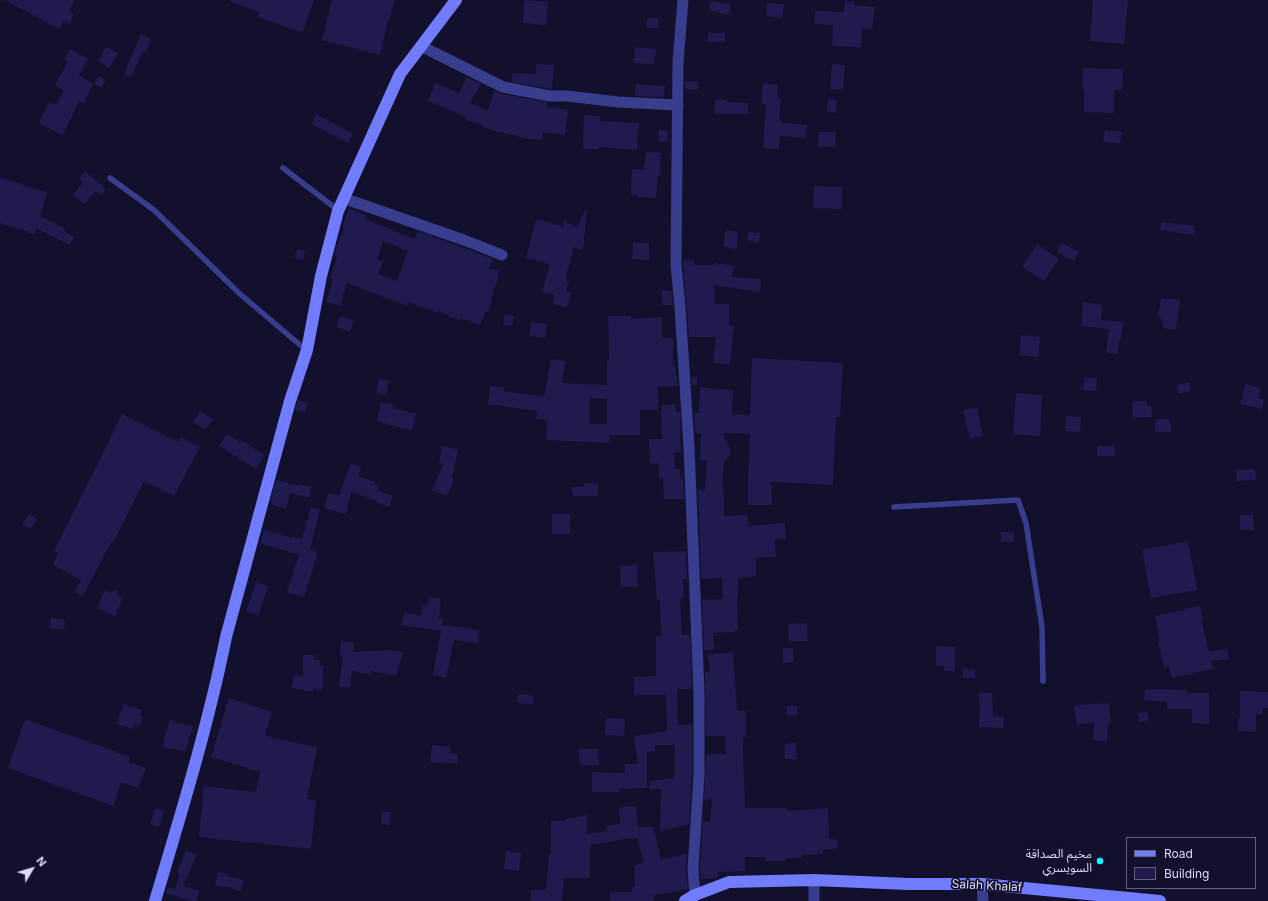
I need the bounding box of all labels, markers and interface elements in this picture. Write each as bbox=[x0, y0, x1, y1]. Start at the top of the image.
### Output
legend bbox=[1126, 837, 1256, 889]
text: Road bbox=[1164, 846, 1193, 861]
place label: مخيم الصداقة السويسري bbox=[1026, 847, 1092, 875]
north arrow bbox=[12, 849, 52, 889]
text: N bbox=[33, 854, 50, 869]
marker: مخيم الصداقة السويسري bbox=[1095, 856, 1105, 866]
text: Building bbox=[1164, 866, 1209, 881]
street label: Salah Khalaf bbox=[951, 877, 1023, 895]

